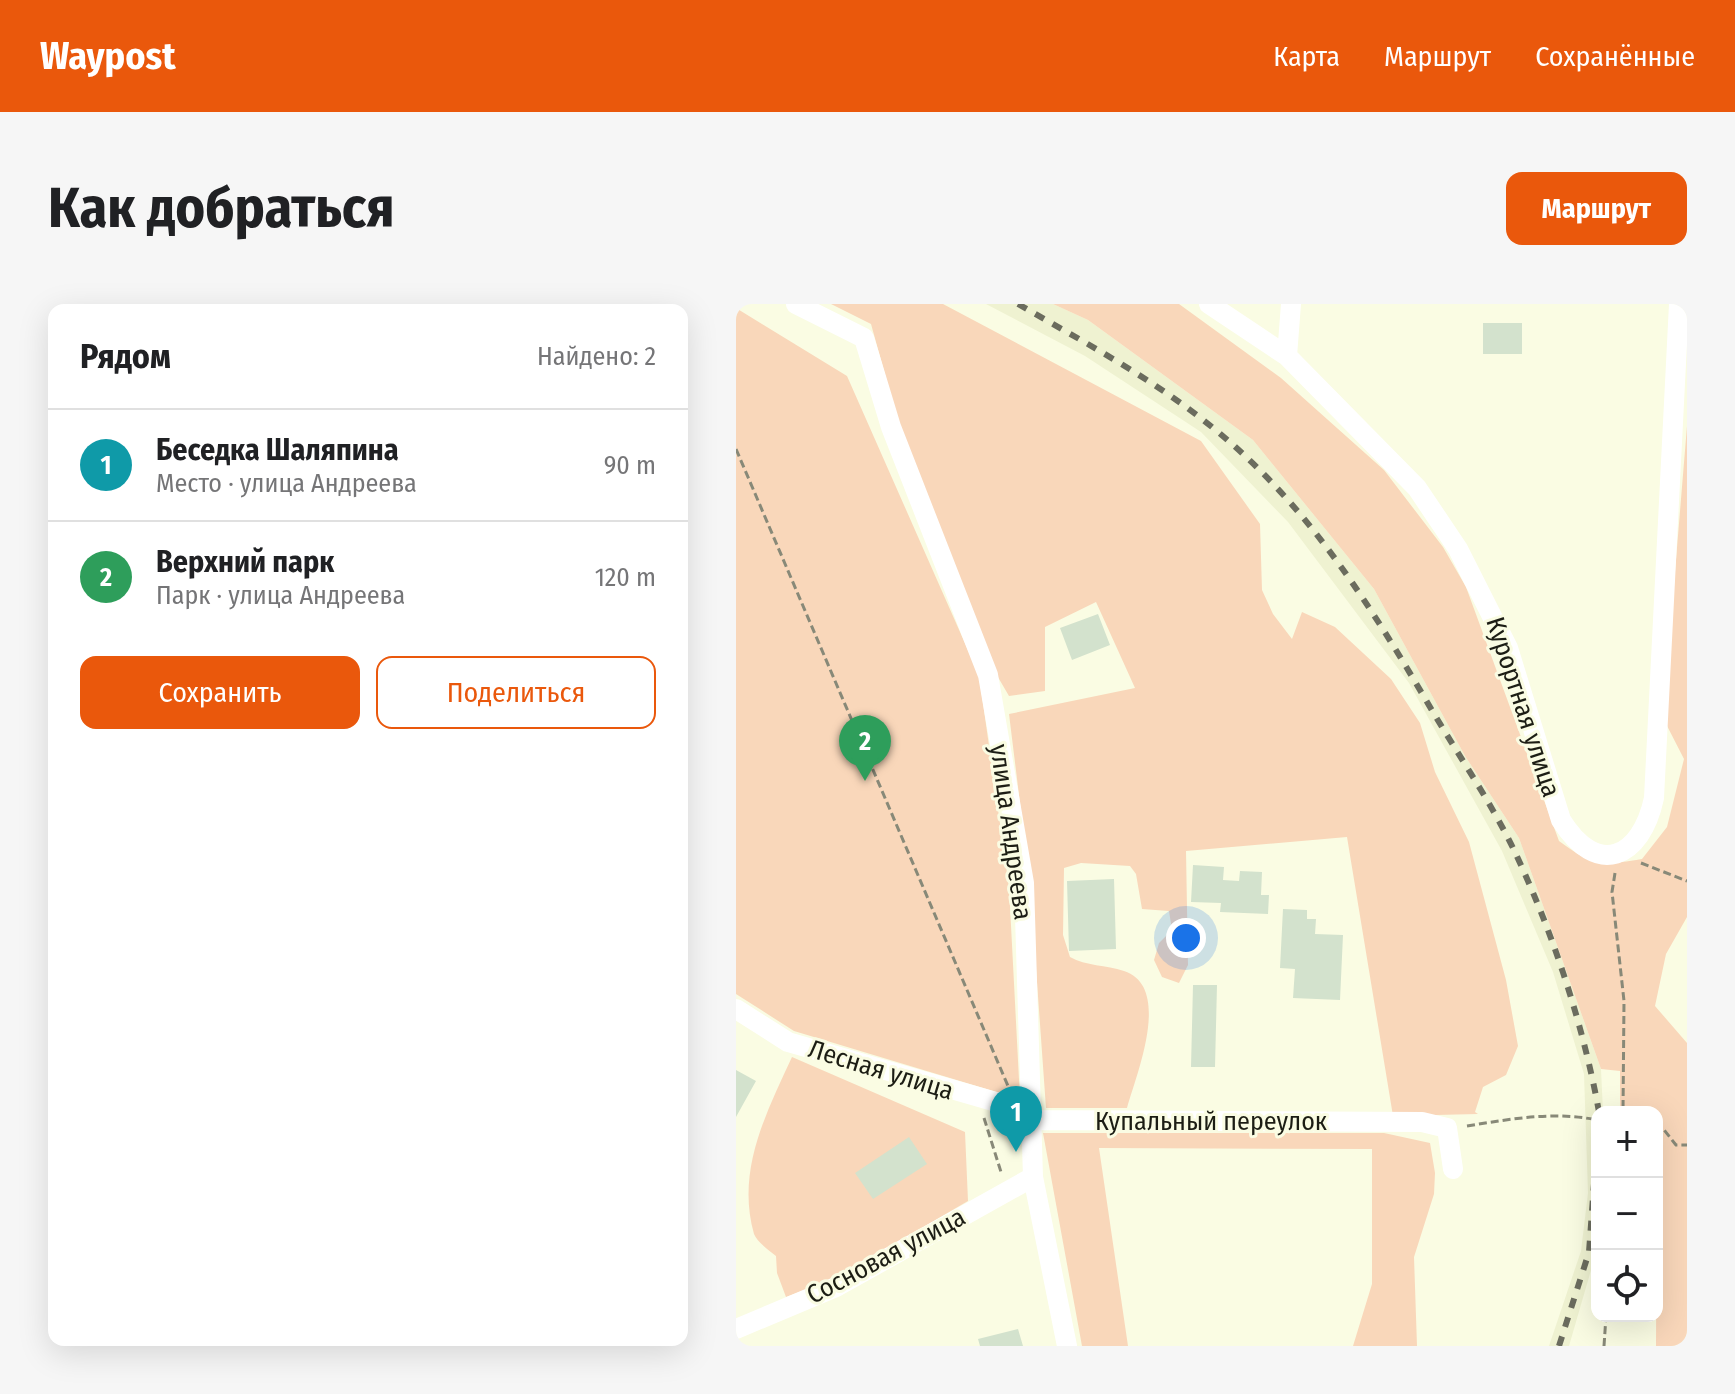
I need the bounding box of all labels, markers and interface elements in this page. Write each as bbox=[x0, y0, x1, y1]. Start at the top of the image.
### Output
text: Waypost bbox=[40, 33, 176, 79]
text: Карта bbox=[1273, 40, 1340, 73]
text: Маршрут bbox=[1384, 40, 1491, 73]
text: Сохранённые bbox=[1535, 40, 1695, 73]
button: Маршрут bbox=[1506, 172, 1687, 245]
text: Как добраться bbox=[48, 175, 394, 242]
text: Рядом bbox=[80, 336, 171, 377]
text: Найдено: 2 bbox=[537, 341, 656, 372]
text: Беседка Шаляпина bbox=[156, 432, 399, 468]
text: 1 bbox=[101, 450, 112, 481]
text: 90 m bbox=[604, 450, 656, 481]
text: Место · улица Андреева bbox=[156, 468, 417, 499]
text: Верхний парк bbox=[156, 544, 334, 580]
text: 2 bbox=[100, 562, 112, 593]
text: 120 m bbox=[595, 562, 656, 593]
text: Парк · улица Андреева bbox=[156, 580, 405, 611]
street label: Курортная улица bbox=[1479, 613, 1567, 801]
button: Сохранить bbox=[80, 656, 360, 729]
button: Поделиться bbox=[376, 656, 656, 729]
pin: 2 bbox=[839, 715, 891, 781]
street label: улица Андреева bbox=[983, 742, 1039, 922]
your location bbox=[1166, 918, 1206, 958]
street label: Лесная улица bbox=[805, 1033, 957, 1107]
pin: 1 bbox=[990, 1086, 1042, 1152]
street label: Купальный переулок bbox=[1095, 1106, 1327, 1137]
map controls bbox=[1591, 1106, 1663, 1322]
button: + bbox=[1591, 1106, 1663, 1178]
button: − bbox=[1591, 1178, 1663, 1250]
street label: Сосновая улица bbox=[802, 1201, 970, 1311]
button: locate bbox=[1591, 1250, 1663, 1322]

